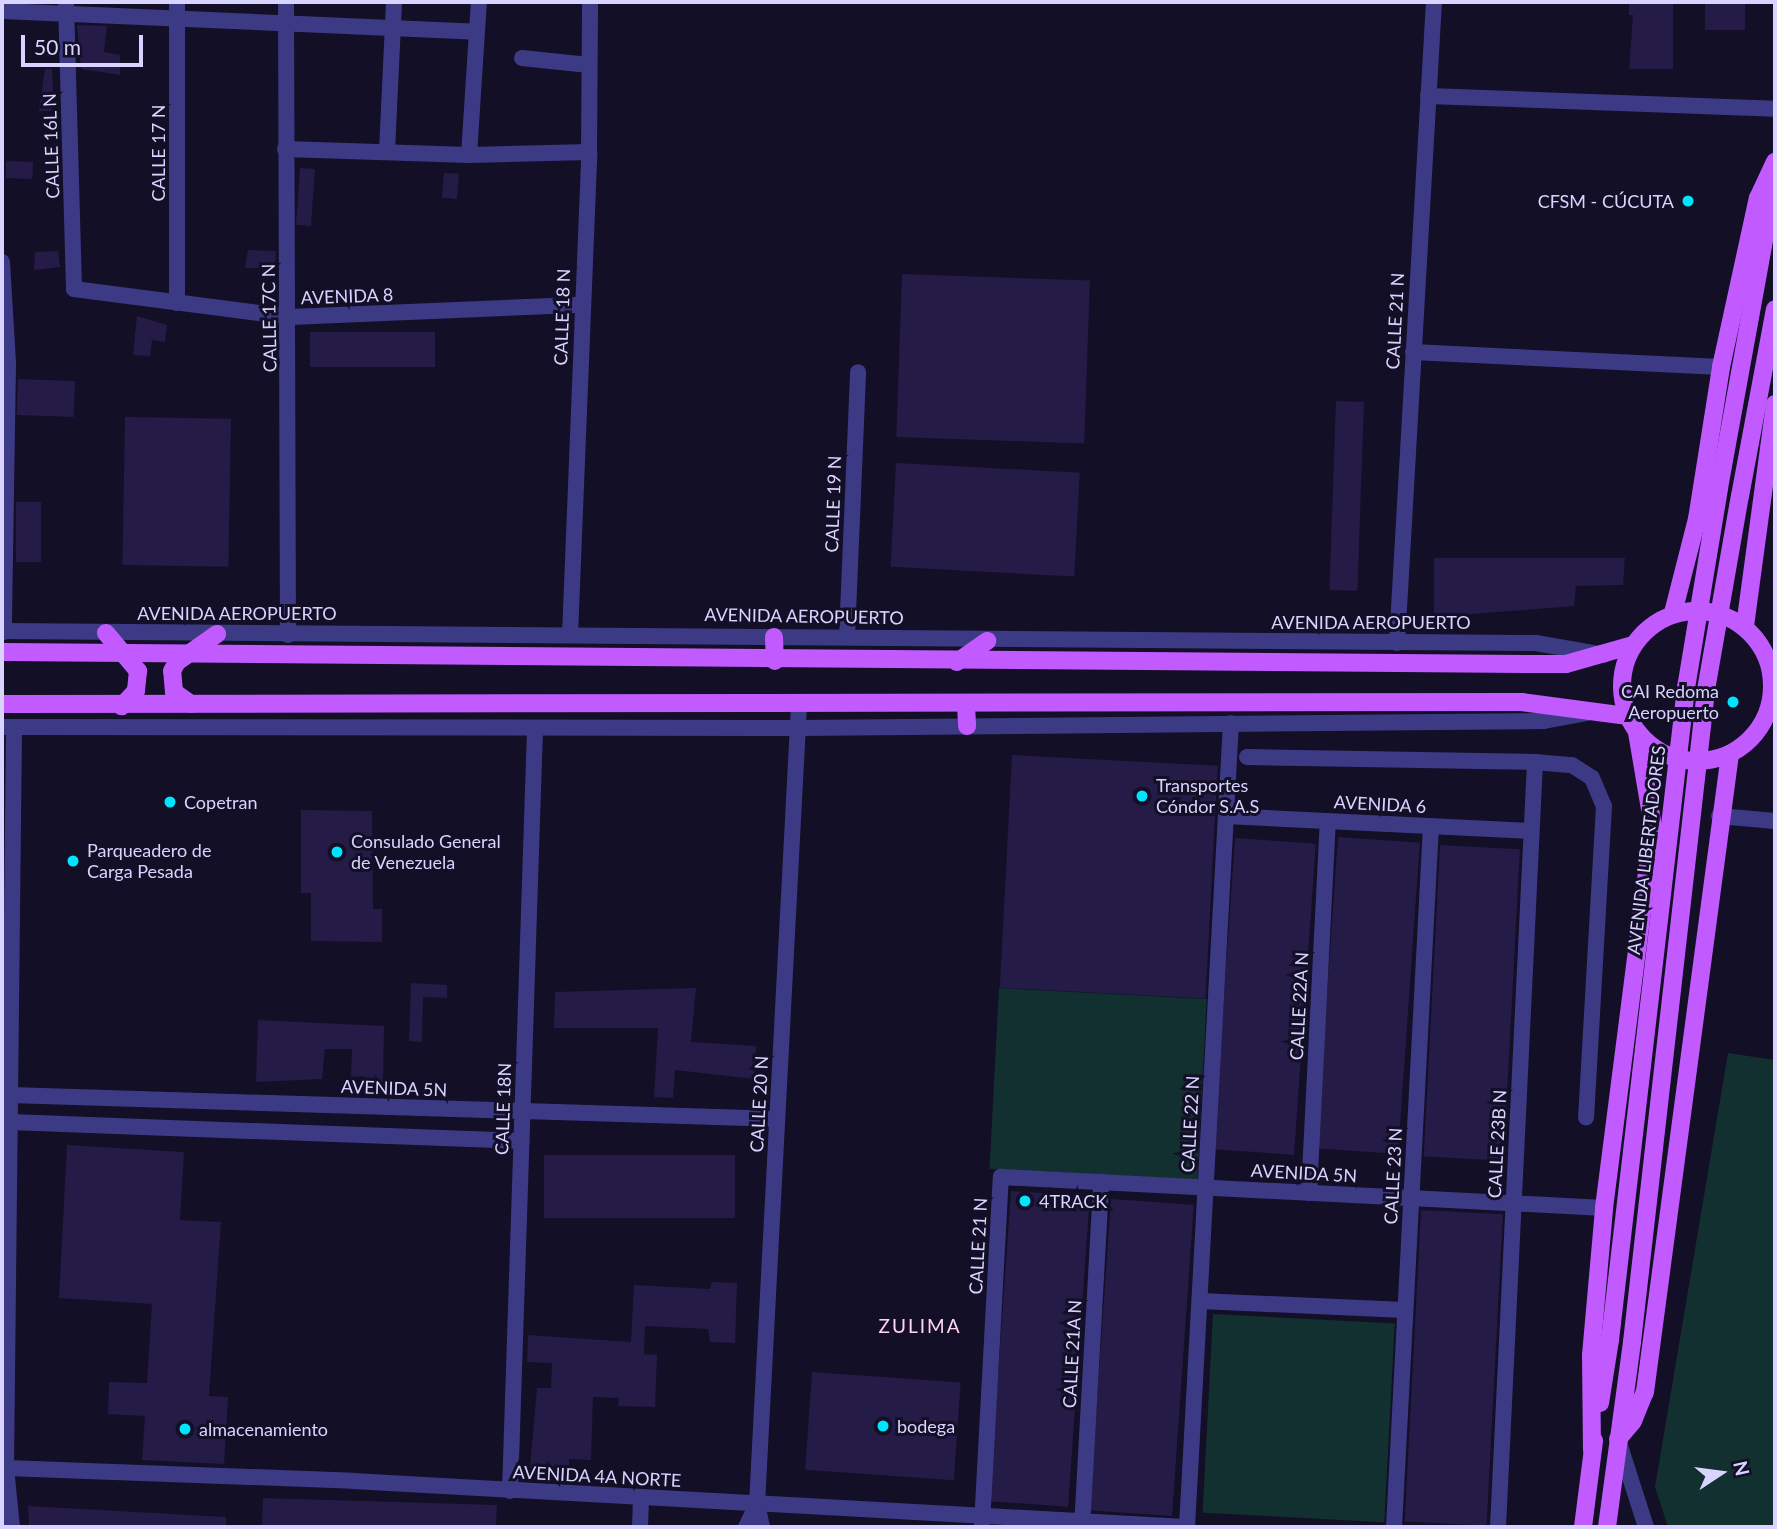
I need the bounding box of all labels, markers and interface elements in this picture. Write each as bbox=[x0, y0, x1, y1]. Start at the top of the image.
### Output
scale bar bbox=[24, 21, 147, 65]
text: 50 m bbox=[34, 34, 81, 59]
street label: CALLE 16L N bbox=[38, 93, 64, 199]
street label: CALLE 17 N bbox=[147, 105, 169, 201]
place label: CFSM - CÚCUTA bbox=[1538, 190, 1674, 212]
marker: CFSM - CÚCUTA bbox=[1680, 193, 1696, 209]
street label: CALLE 17C N bbox=[257, 263, 281, 373]
street label: CALLE 18 N bbox=[550, 268, 574, 366]
street label: CALLE 21 N bbox=[1382, 272, 1408, 370]
street label: AVENIDA 8 bbox=[300, 284, 394, 308]
street label: CALLE 19 N bbox=[821, 455, 845, 553]
street label: AVENIDA AEROPUERTO bbox=[137, 602, 337, 624]
street label: AVENIDA AEROPUERTO bbox=[704, 603, 904, 629]
street label: AVENIDA AEROPUERTO bbox=[1271, 611, 1471, 633]
place label: CAI Redoma Aeropuerto bbox=[1621, 681, 1719, 724]
marker: CAI Redoma Aeropuerto bbox=[1725, 694, 1741, 710]
street label: AVENIDA LIBERTADORES bbox=[1622, 744, 1670, 956]
place label: Transportes Cóndor S.A.S bbox=[1156, 775, 1260, 818]
marker: Transportes Cóndor S.A.S bbox=[1134, 788, 1150, 804]
place label: Copetran bbox=[184, 791, 257, 813]
street label: AVENIDA 6 bbox=[1333, 791, 1427, 817]
marker: Copetran bbox=[162, 794, 178, 810]
place label: Consulado General de Venezuela bbox=[351, 831, 501, 874]
place label: Parqueadero de Carga Pesada bbox=[87, 840, 211, 882]
marker: Consulado General de Venezuela bbox=[329, 844, 345, 860]
marker: Parqueadero de Carga Pesada bbox=[65, 853, 81, 869]
street label: CALLE 22A N bbox=[1285, 951, 1313, 1061]
street label: CALLE 20 N bbox=[746, 1055, 772, 1153]
street label: CALLE 18N bbox=[491, 1062, 515, 1156]
street label: AVENIDA 5N bbox=[340, 1075, 448, 1101]
street label: CALLE 22 N bbox=[1177, 1075, 1203, 1173]
street label: CALLE 23B N bbox=[1483, 1089, 1511, 1199]
street label: CALLE 23 N bbox=[1380, 1127, 1406, 1225]
street label: AVENIDA 5N bbox=[1250, 1159, 1358, 1187]
place label: 4TRACK bbox=[1039, 1190, 1107, 1212]
marker: 4TRACK bbox=[1017, 1193, 1033, 1209]
street label: CALLE 21 N bbox=[965, 1197, 991, 1295]
street label: CALLE 21A N bbox=[1058, 1299, 1086, 1409]
district label: ZULIMA bbox=[879, 1315, 961, 1337]
place label: bodega bbox=[897, 1415, 955, 1437]
place label: almacenamiento bbox=[199, 1418, 328, 1440]
marker: bodega bbox=[875, 1418, 891, 1434]
marker: almacenamiento bbox=[177, 1421, 193, 1437]
north arrow bbox=[1686, 1438, 1756, 1508]
text: N bbox=[1729, 1458, 1755, 1478]
street label: AVENIDA 4A NORTE bbox=[512, 1461, 682, 1491]

